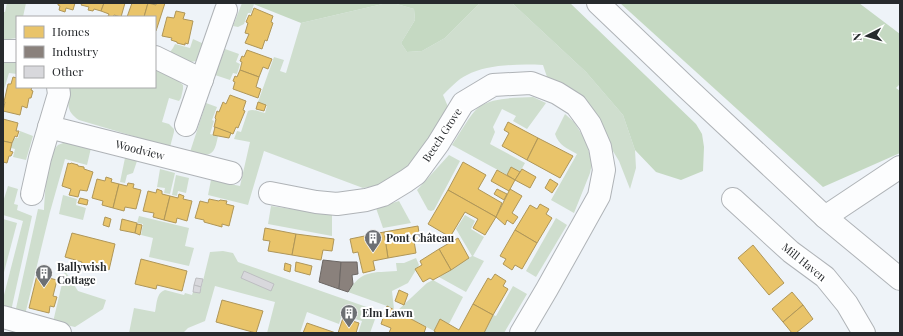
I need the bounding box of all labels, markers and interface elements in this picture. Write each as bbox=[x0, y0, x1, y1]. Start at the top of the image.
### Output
legend bbox=[16, 16, 156, 88]
north arrow bbox=[847, 16, 887, 56]
text: Homes bbox=[52, 23, 90, 39]
text: N bbox=[849, 32, 864, 42]
text: Industry bbox=[52, 43, 98, 59]
text: Other bbox=[52, 63, 84, 79]
street label: Beech Grove bbox=[418, 104, 465, 165]
street label: Woodview bbox=[113, 136, 167, 163]
building icon: Pont Château bbox=[363, 228, 383, 253]
place label: Pont Château bbox=[386, 230, 454, 245]
street label: Mill Haven bbox=[779, 239, 830, 284]
place label: Ballywish Cottage bbox=[57, 259, 107, 287]
building icon: Ballywish Cottage bbox=[34, 263, 54, 288]
building icon: Elm Lawn bbox=[339, 303, 359, 328]
place label: Elm Lawn bbox=[362, 305, 413, 320]

